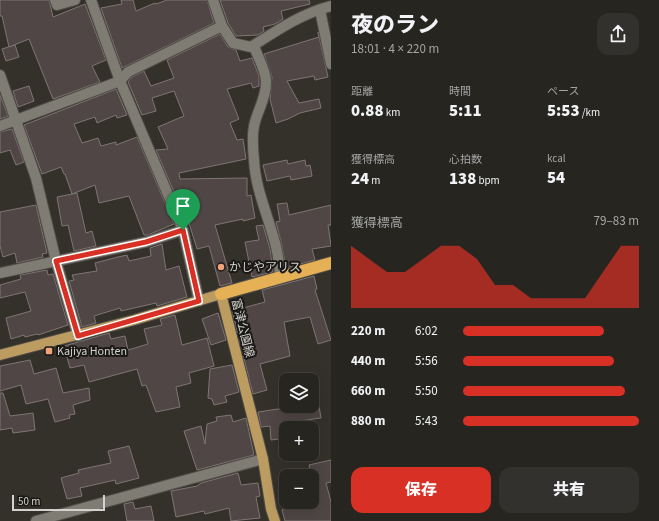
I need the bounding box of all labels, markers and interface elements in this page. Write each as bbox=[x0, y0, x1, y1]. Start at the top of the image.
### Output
text: 夜のラン bbox=[351, 9, 439, 41]
button: share bbox=[597, 13, 639, 55]
text: 18:01 · 4 × 220 m bbox=[351, 40, 439, 58]
text: 距離 bbox=[351, 84, 373, 99]
text: 時間 bbox=[449, 84, 471, 99]
text: ペース bbox=[547, 84, 579, 99]
text: 0.88 bbox=[351, 99, 384, 123]
text: 5:11 bbox=[449, 99, 482, 123]
text: 5:53 bbox=[547, 99, 580, 123]
text: km bbox=[384, 105, 400, 120]
text: /km bbox=[580, 105, 600, 120]
text: kcal bbox=[547, 151, 566, 166]
text: 獲得標高 bbox=[351, 152, 395, 167]
text: 心拍数 bbox=[449, 152, 482, 167]
text: 54 bbox=[547, 166, 565, 190]
text: 24 bbox=[351, 167, 369, 191]
text: 138 bbox=[449, 167, 476, 191]
text: m bbox=[369, 173, 380, 188]
text: bpm bbox=[476, 173, 500, 188]
pin bbox=[166, 189, 200, 230]
icon: arrive bbox=[172, 195, 194, 217]
text: 79–83 m bbox=[594, 212, 639, 230]
text: 獲得標高 bbox=[351, 214, 403, 232]
place label: かじやアリス bbox=[229, 259, 301, 276]
marker: かじやアリス bbox=[216, 262, 226, 272]
street label: 富津公園線 bbox=[227, 297, 258, 359]
text: 220 m bbox=[351, 322, 385, 340]
text: 6:02 bbox=[415, 322, 438, 340]
place label: Kajiya Honten bbox=[57, 343, 127, 360]
marker: Kajiya Honten bbox=[44, 346, 54, 356]
text: 440 m bbox=[351, 352, 385, 370]
text: 5:56 bbox=[415, 352, 438, 370]
map controls bbox=[279, 373, 319, 509]
button: layers bbox=[279, 373, 319, 413]
text: 660 m bbox=[351, 382, 385, 400]
text: 5:50 bbox=[415, 382, 438, 400]
text: 880 m bbox=[351, 412, 385, 430]
text: 5:43 bbox=[415, 412, 438, 430]
button: + bbox=[279, 421, 319, 461]
button: 保存 bbox=[351, 467, 491, 513]
button: 共有 bbox=[499, 467, 639, 513]
button: − bbox=[279, 469, 319, 509]
scale bar bbox=[12, 493, 105, 512]
text: 50 m bbox=[18, 494, 40, 509]

